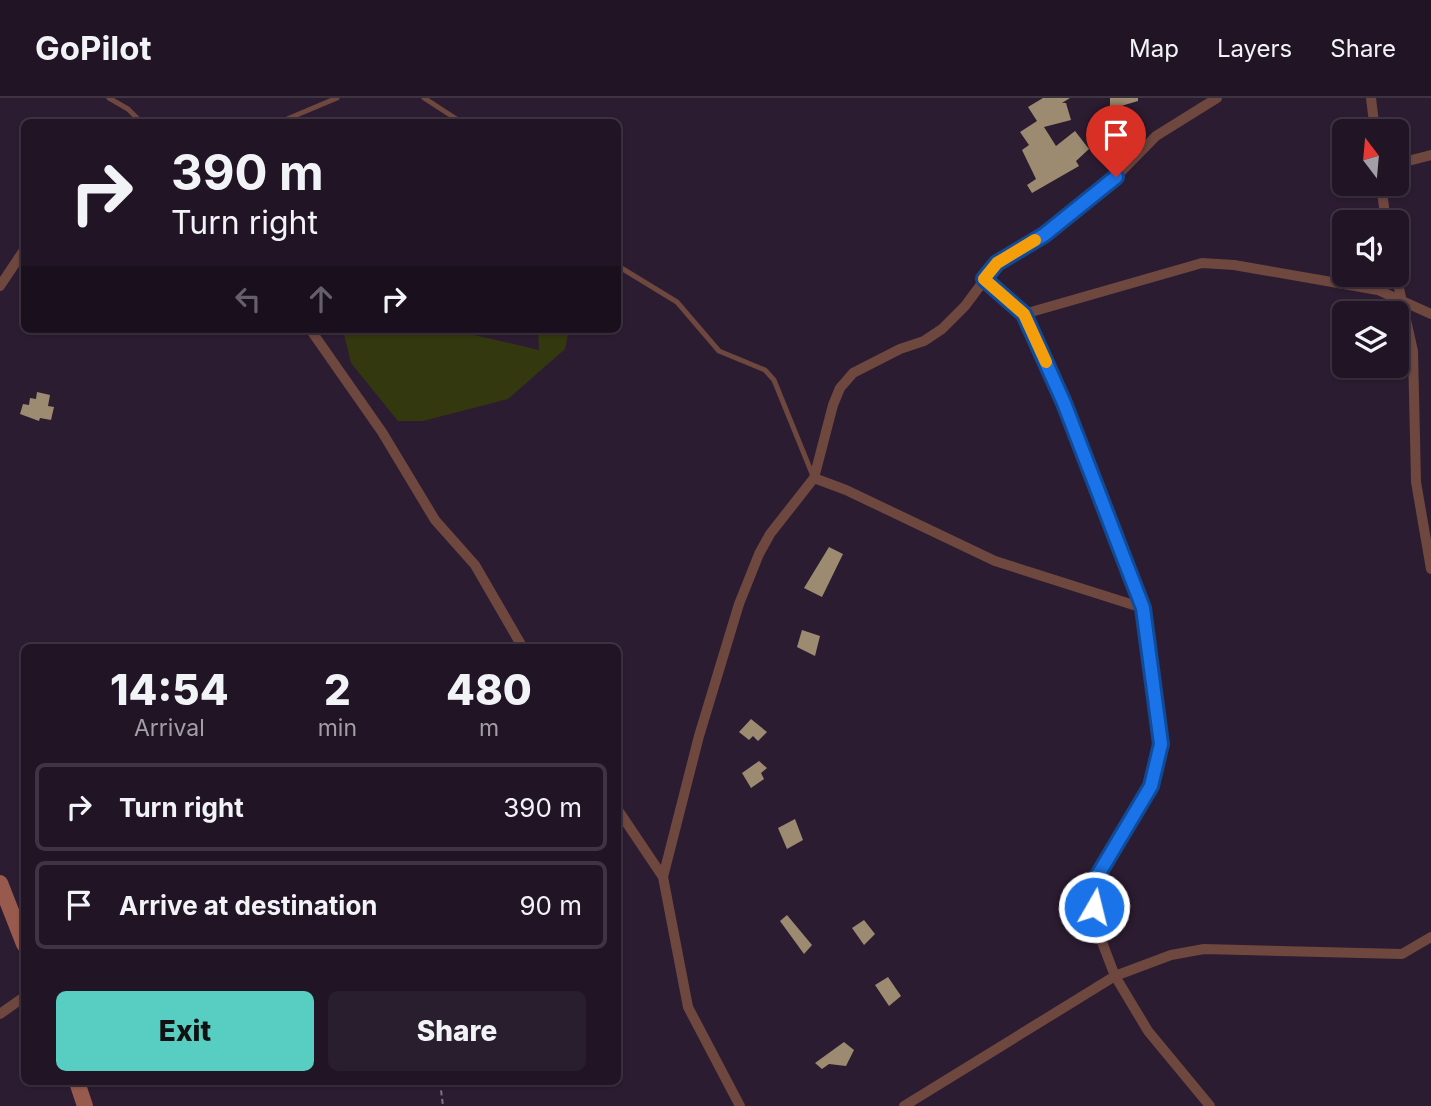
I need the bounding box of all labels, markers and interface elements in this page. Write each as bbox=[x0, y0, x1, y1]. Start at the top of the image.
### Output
text: GoPilot bbox=[35, 28, 152, 68]
text: Map bbox=[1129, 34, 1179, 63]
text: Layers bbox=[1217, 34, 1292, 63]
text: Share bbox=[1330, 34, 1396, 63]
pin bbox=[1086, 105, 1146, 177]
icon: arrive bbox=[1097, 116, 1135, 154]
north arrow bbox=[1332, 119, 1409, 196]
map controls bbox=[1332, 119, 1409, 378]
text: 390 m bbox=[171, 143, 324, 202]
icon: right bbox=[56, 147, 147, 238]
text: Turn right bbox=[171, 203, 318, 242]
button: sound bbox=[1332, 210, 1409, 287]
icon: left bbox=[229, 280, 267, 318]
icon: ahead bbox=[302, 280, 340, 318]
icon: right bbox=[375, 280, 413, 318]
button: layers bbox=[1332, 301, 1409, 378]
text: 14:54 bbox=[110, 664, 229, 715]
text: 2 bbox=[324, 664, 351, 715]
text: 480 bbox=[446, 664, 532, 715]
text: Arrival bbox=[134, 714, 205, 742]
text: min bbox=[318, 714, 357, 742]
text: m bbox=[479, 714, 499, 742]
icon: right bbox=[60, 788, 98, 826]
text: Turn right bbox=[119, 792, 244, 823]
text: 390 m bbox=[503, 792, 582, 823]
position arrow bbox=[1057, 870, 1131, 944]
icon: arrive bbox=[60, 886, 98, 924]
text: Arrive at destination bbox=[119, 890, 378, 921]
text: 90 m bbox=[519, 890, 582, 921]
button: Exit bbox=[56, 991, 314, 1071]
button: Share bbox=[328, 991, 586, 1071]

